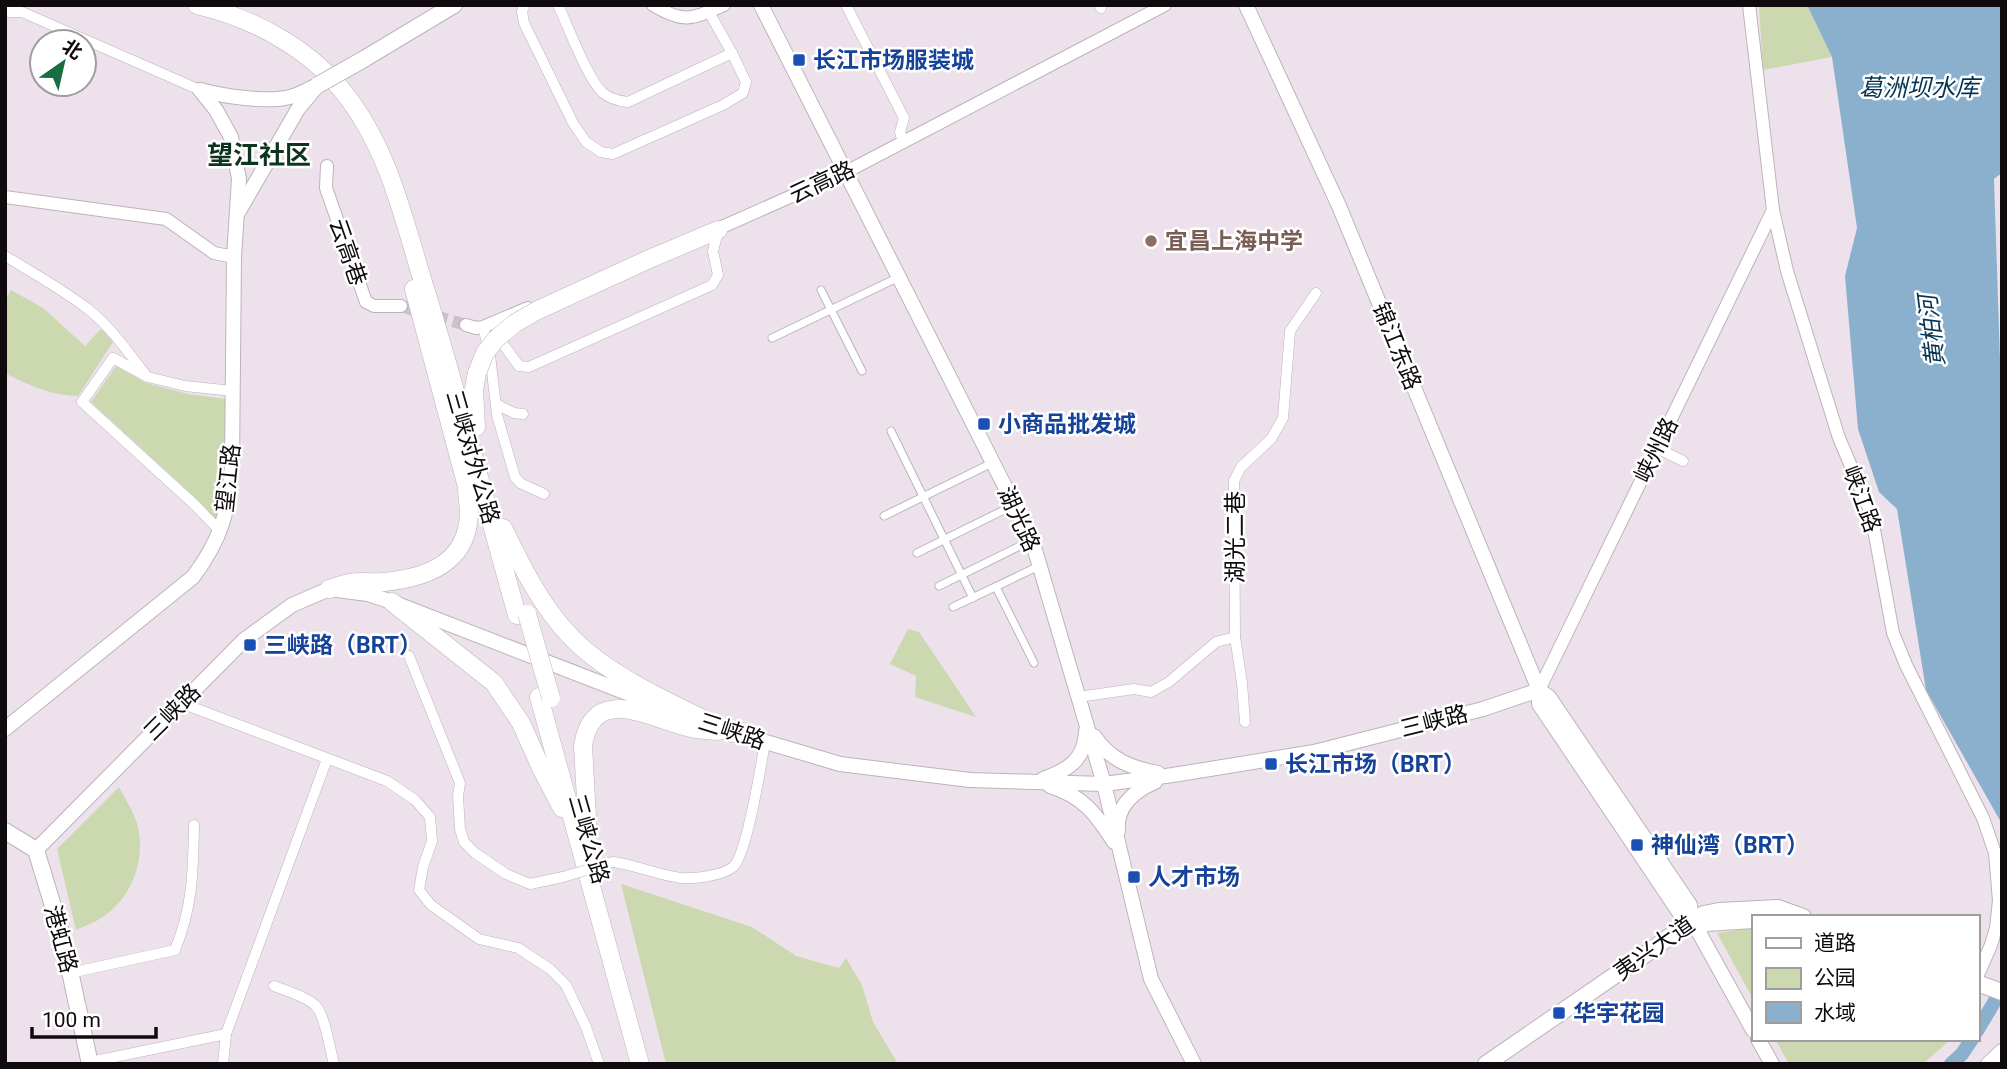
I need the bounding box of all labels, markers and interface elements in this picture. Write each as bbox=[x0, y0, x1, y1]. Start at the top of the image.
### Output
north arrow bbox=[28, 28, 98, 98]
text: 北 bbox=[58, 34, 87, 64]
place label: 长江市场服装城 bbox=[813, 47, 974, 74]
marker: 长江市场服装城 bbox=[791, 52, 807, 68]
water label: 葛洲坝水库 bbox=[1859, 74, 1983, 102]
district label: 望江社区 bbox=[207, 140, 311, 170]
street label: 云高路 bbox=[785, 156, 859, 209]
street label: 云高巷 bbox=[324, 215, 372, 289]
place label: 宜昌上海中学 bbox=[1165, 228, 1303, 255]
marker: 宜昌上海中学 bbox=[1143, 233, 1159, 249]
water label: 黄柏河 bbox=[1913, 290, 1950, 368]
street label: 锦江东路 bbox=[1367, 298, 1426, 394]
street label: 三峡对外公路 bbox=[441, 387, 505, 527]
place label: 小商品批发城 bbox=[998, 411, 1136, 438]
street label: 峡州路 bbox=[1629, 413, 1684, 487]
marker: 小商品批发城 bbox=[976, 416, 992, 432]
street label: 望江路 bbox=[211, 442, 246, 514]
street label: 峡江路 bbox=[1837, 462, 1886, 536]
street label: 湖光路 bbox=[992, 482, 1045, 556]
street label: 湖光二巷 bbox=[1222, 491, 1249, 583]
place label: 三峡路（BRT） bbox=[264, 632, 422, 659]
marker: 三峡路（BRT） bbox=[242, 637, 258, 653]
street label: 三峡路 bbox=[138, 678, 206, 746]
street label: 三峡路 bbox=[1397, 700, 1471, 743]
street label: 三峡路 bbox=[695, 708, 769, 755]
place label: 长江市场（BRT） bbox=[1285, 751, 1466, 778]
marker: 长江市场（BRT） bbox=[1263, 756, 1279, 772]
street label: 三峡公路 bbox=[563, 791, 614, 887]
place label: 神仙湾（BRT） bbox=[1651, 832, 1809, 859]
marker: 神仙湾（BRT） bbox=[1629, 837, 1645, 853]
place label: 人才市场 bbox=[1148, 864, 1240, 891]
marker: 人才市场 bbox=[1126, 869, 1142, 885]
street label: 港虹路 bbox=[39, 902, 82, 976]
street label: 夷兴大道 bbox=[1609, 911, 1700, 986]
legend bbox=[1752, 915, 1979, 1041]
text: 道路 bbox=[1814, 931, 1856, 955]
text: 公园 bbox=[1814, 966, 1856, 990]
scale bar bbox=[32, 996, 156, 1040]
place label: 华宇花园 bbox=[1573, 1000, 1665, 1027]
text: 水域 bbox=[1814, 1001, 1856, 1025]
marker: 华宇花园 bbox=[1551, 1005, 1567, 1021]
text: 100 m bbox=[42, 1008, 101, 1032]

